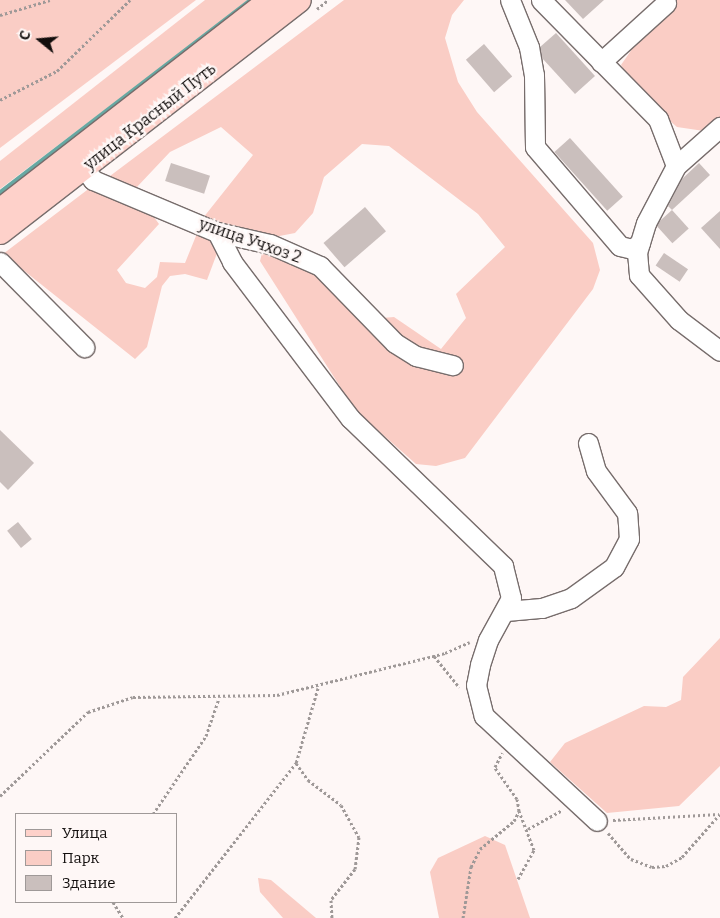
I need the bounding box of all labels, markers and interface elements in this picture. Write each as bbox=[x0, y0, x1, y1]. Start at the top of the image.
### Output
north arrow bbox=[15, 15, 65, 65]
text: С bbox=[16, 29, 35, 42]
street label: улица Красный Путь bbox=[80, 60, 220, 174]
street label: улица Учхоз 2 bbox=[196, 215, 304, 267]
legend bbox=[15, 813, 178, 903]
text: Улица bbox=[62, 824, 108, 842]
text: Парк bbox=[62, 849, 99, 867]
text: Здание bbox=[62, 874, 116, 892]

